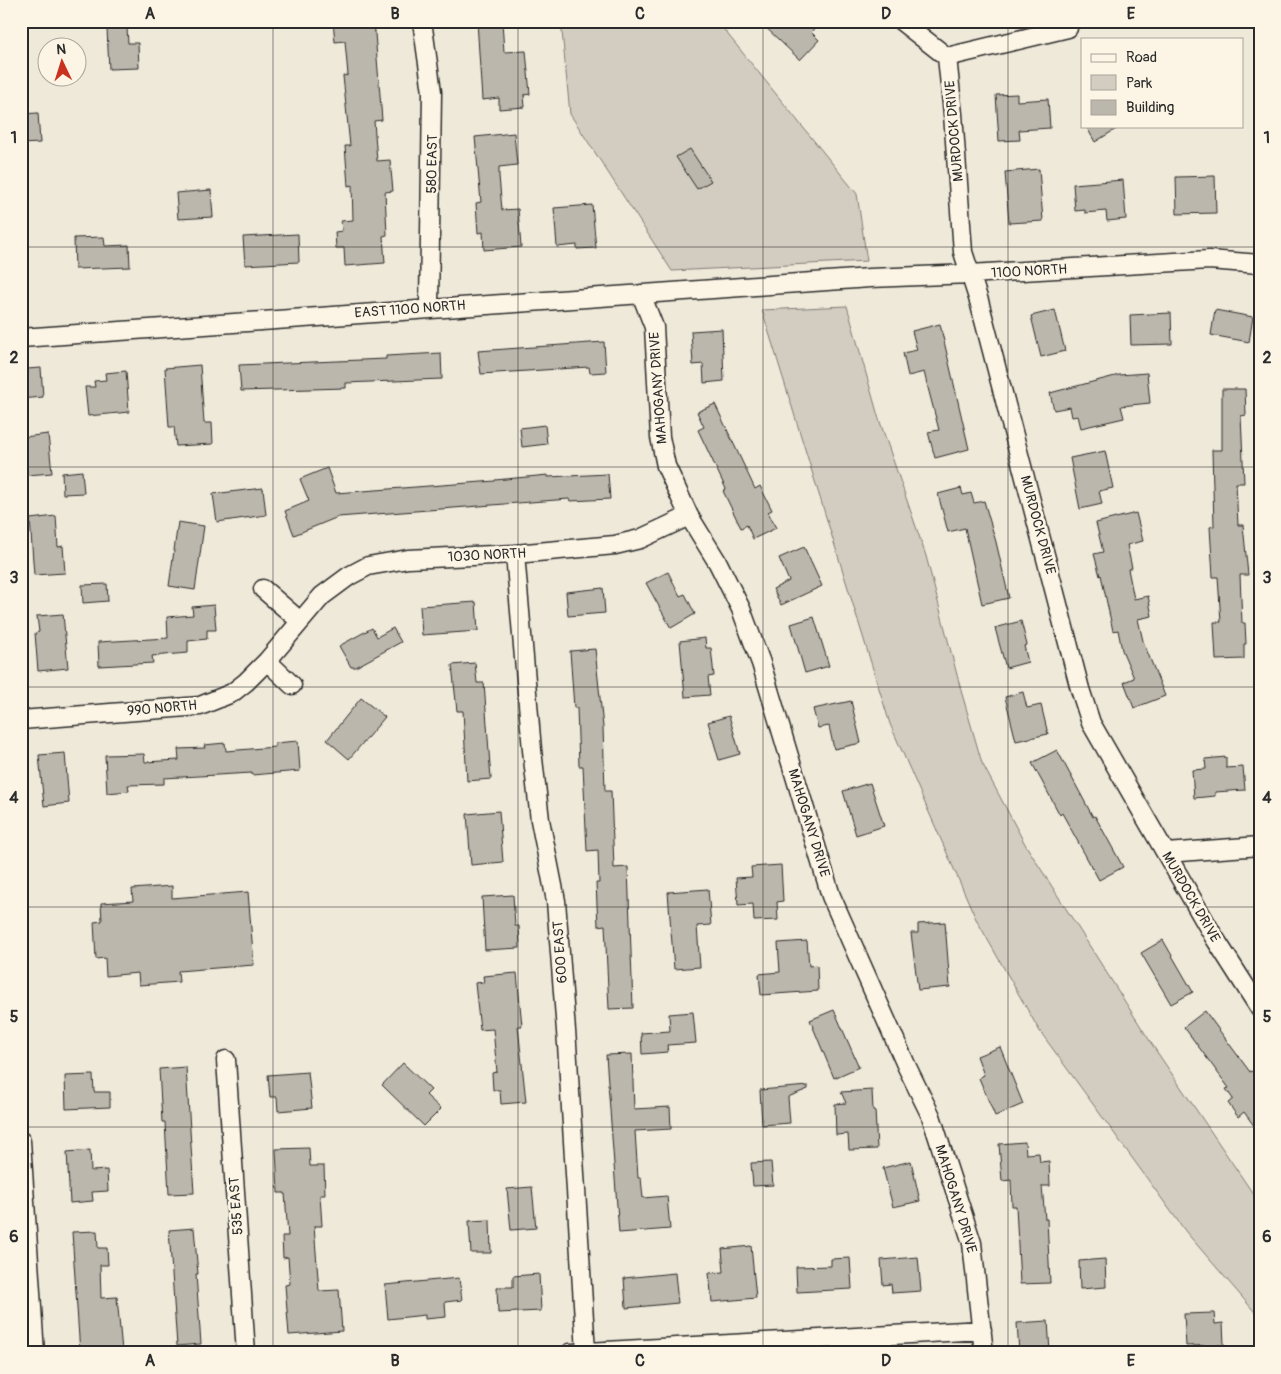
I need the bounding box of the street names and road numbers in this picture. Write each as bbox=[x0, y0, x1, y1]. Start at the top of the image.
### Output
street label: MURDOCK DRIVE bbox=[941, 80, 967, 182]
street label: 580 EAST bbox=[423, 134, 441, 194]
street label: 1100 NORTH bbox=[991, 261, 1068, 281]
street label: EAST 1100 NORTH bbox=[354, 297, 466, 321]
street label: MAHOGANY DRIVE bbox=[646, 331, 670, 445]
street label: MURDOCK DRIVE bbox=[1017, 474, 1059, 576]
street label: 1030 NORTH bbox=[447, 544, 527, 566]
street label: 990 NORTH bbox=[126, 696, 198, 720]
street label: MAHOGANY DRIVE bbox=[784, 767, 834, 879]
street label: MURDOCK DRIVE bbox=[1158, 849, 1224, 945]
street label: 600 EAST bbox=[549, 920, 571, 984]
street label: MAHOGANY DRIVE bbox=[931, 1143, 981, 1255]
street label: 535 EAST bbox=[225, 1176, 247, 1236]

